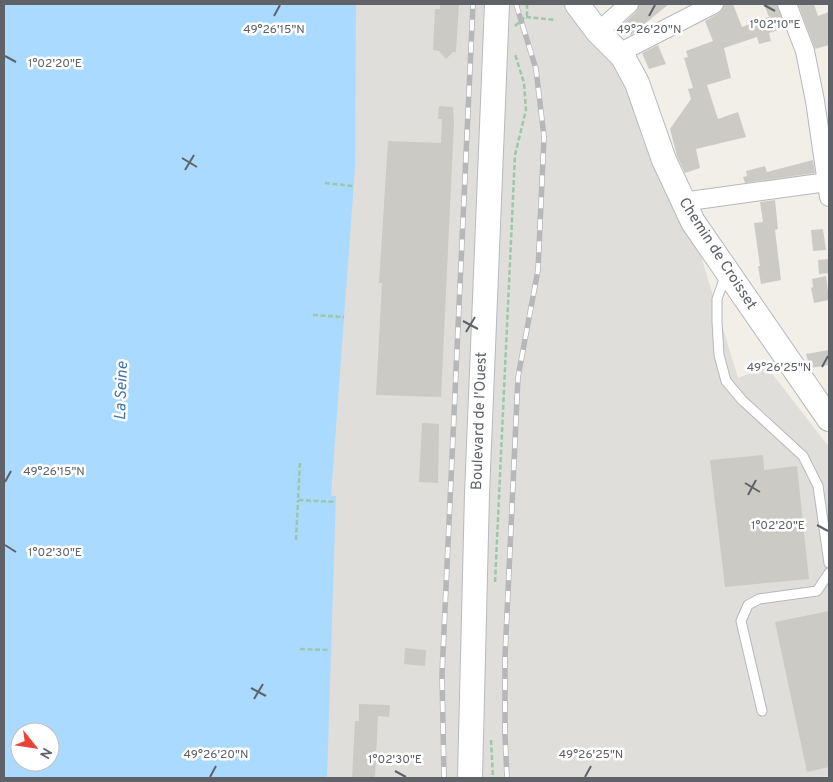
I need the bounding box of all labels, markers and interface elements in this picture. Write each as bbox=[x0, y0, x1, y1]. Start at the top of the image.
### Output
text: 1°02'10"E bbox=[749, 17, 801, 33]
text: 49°26'15"N bbox=[243, 22, 305, 38]
text: 49°26'20"N bbox=[617, 22, 681, 38]
text: 1°02'20"E bbox=[28, 56, 82, 72]
street label: Chemin de Croisset bbox=[674, 194, 760, 314]
street label: Boulevard de l'Ouest bbox=[468, 352, 492, 490]
text: 49°26'25"N bbox=[747, 360, 811, 376]
water label: La Seine bbox=[111, 361, 133, 421]
text: 49°26'15"N bbox=[23, 464, 85, 480]
text: 1°02'20"E bbox=[751, 518, 805, 534]
text: 1°02'30"E bbox=[28, 545, 82, 561]
north arrow bbox=[10, 722, 60, 772]
text: N bbox=[35, 744, 55, 761]
text: 49°26'20"N bbox=[184, 747, 248, 763]
text: 49°26'25"N bbox=[559, 747, 623, 763]
text: 1°02'30"E bbox=[368, 752, 422, 768]

